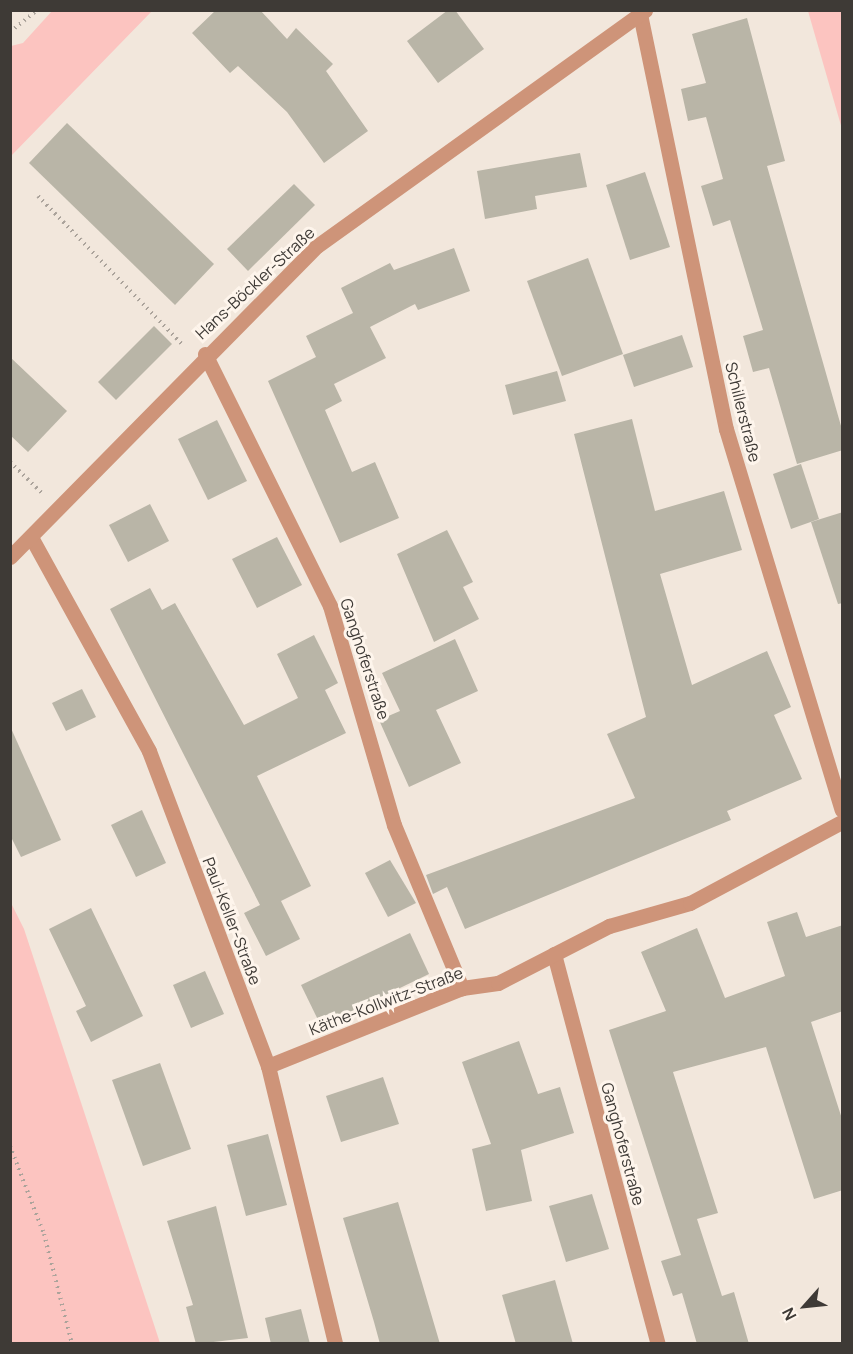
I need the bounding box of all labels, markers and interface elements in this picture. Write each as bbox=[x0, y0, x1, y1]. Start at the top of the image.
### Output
street label: Hans-Böckler-Straße bbox=[192, 223, 318, 343]
street label: Schillerstraße bbox=[721, 360, 765, 464]
street label: Ganghoferstraße bbox=[336, 596, 394, 722]
street label: Paul-Keller-Straße bbox=[199, 854, 265, 988]
street label: Käthe-Kollwitz-Straße bbox=[306, 963, 466, 1039]
street label: Ganghoferstraße bbox=[597, 1080, 649, 1208]
north arrow bbox=[775, 1276, 835, 1336]
text: N bbox=[777, 1304, 801, 1324]

